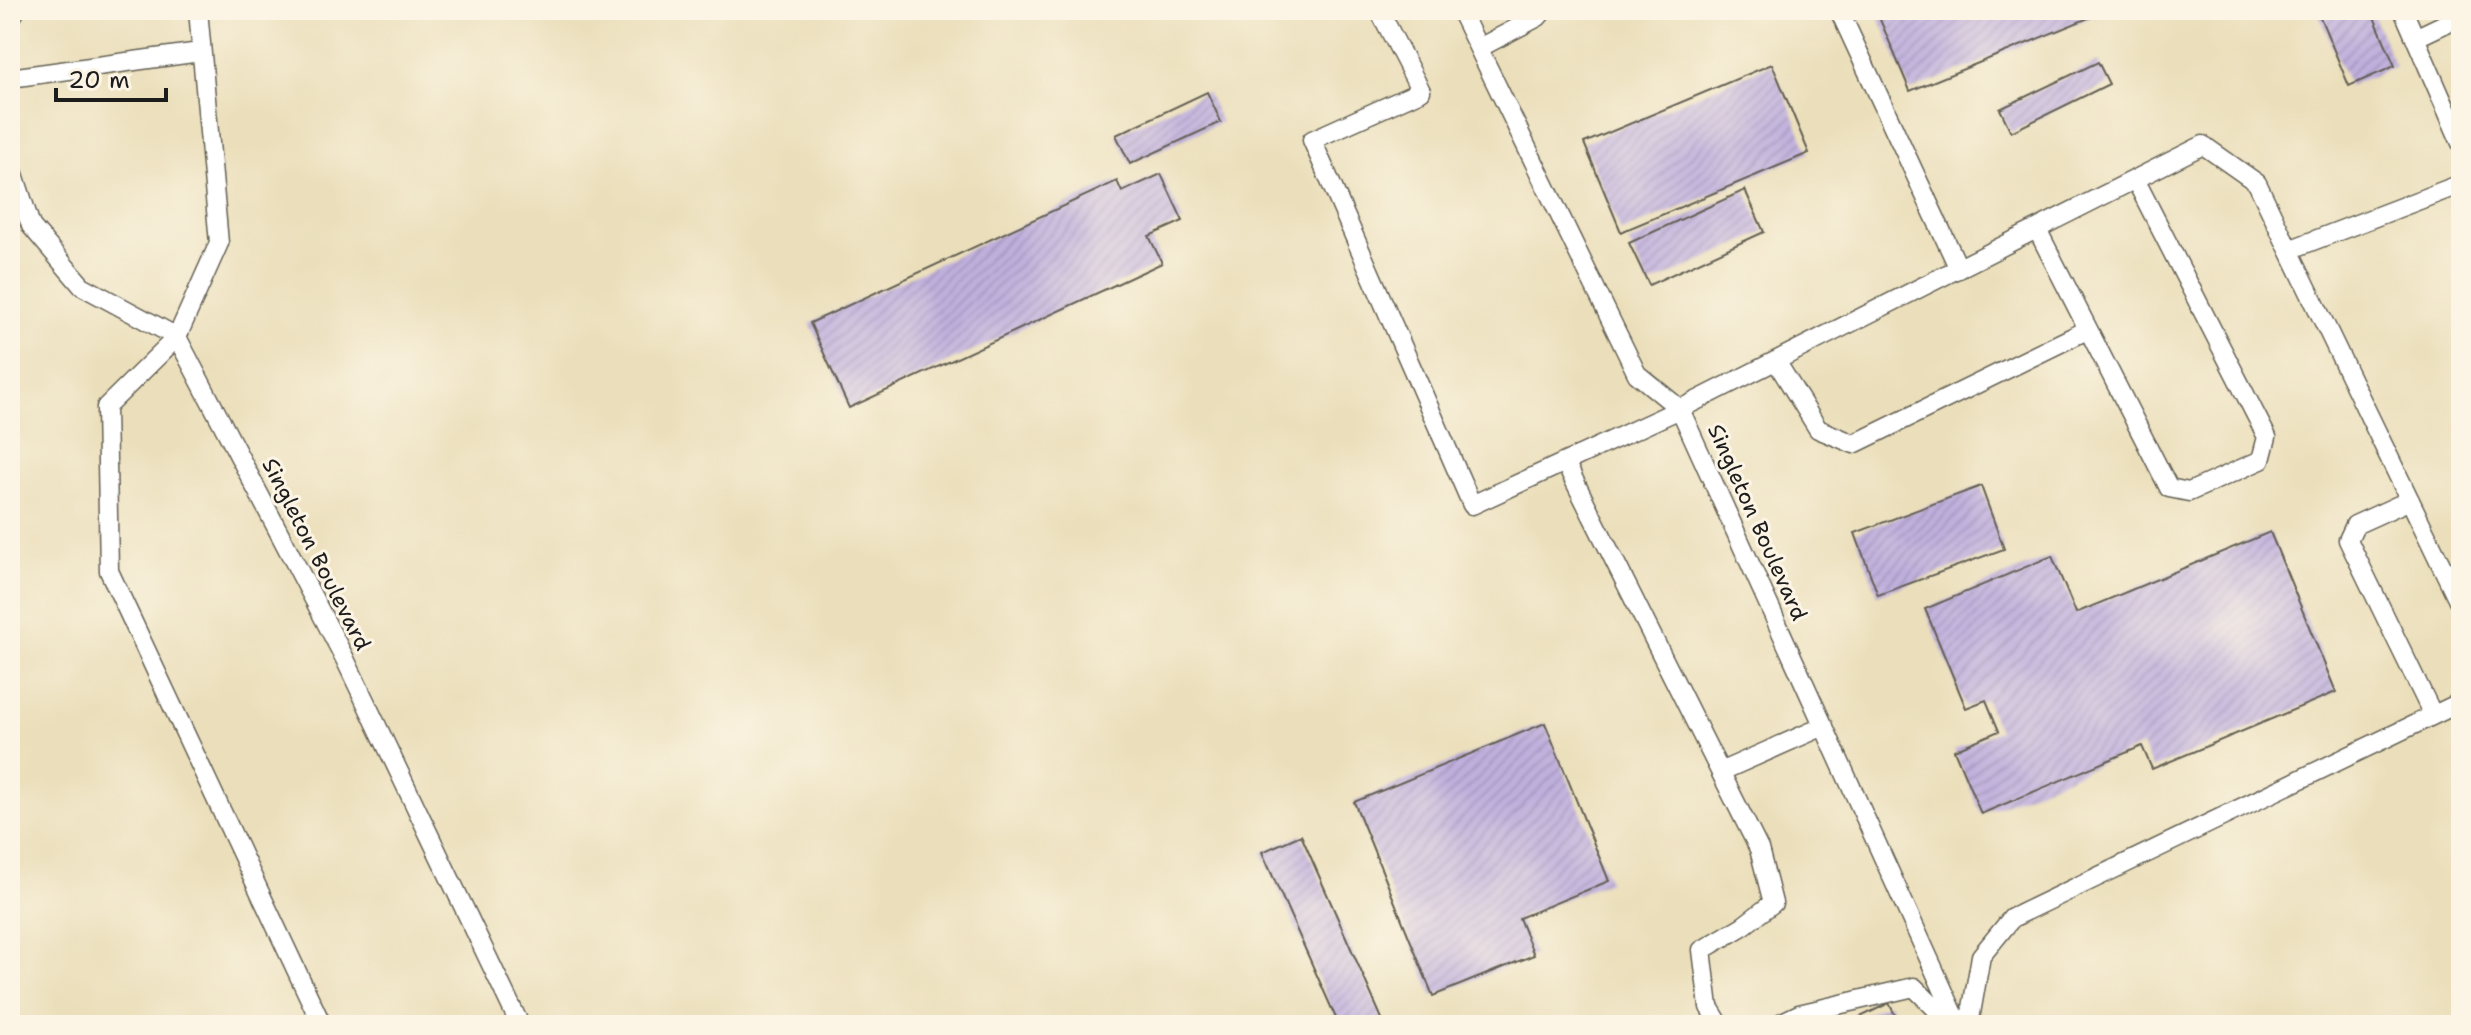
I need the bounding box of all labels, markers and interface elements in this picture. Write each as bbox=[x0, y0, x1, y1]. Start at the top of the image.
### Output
scale bar bbox=[56, 52, 166, 102]
text: 20 m bbox=[68, 64, 130, 96]
street label: Singleton Boulevard bbox=[1701, 419, 1814, 625]
street label: Singleton Boulevard bbox=[255, 453, 378, 655]

